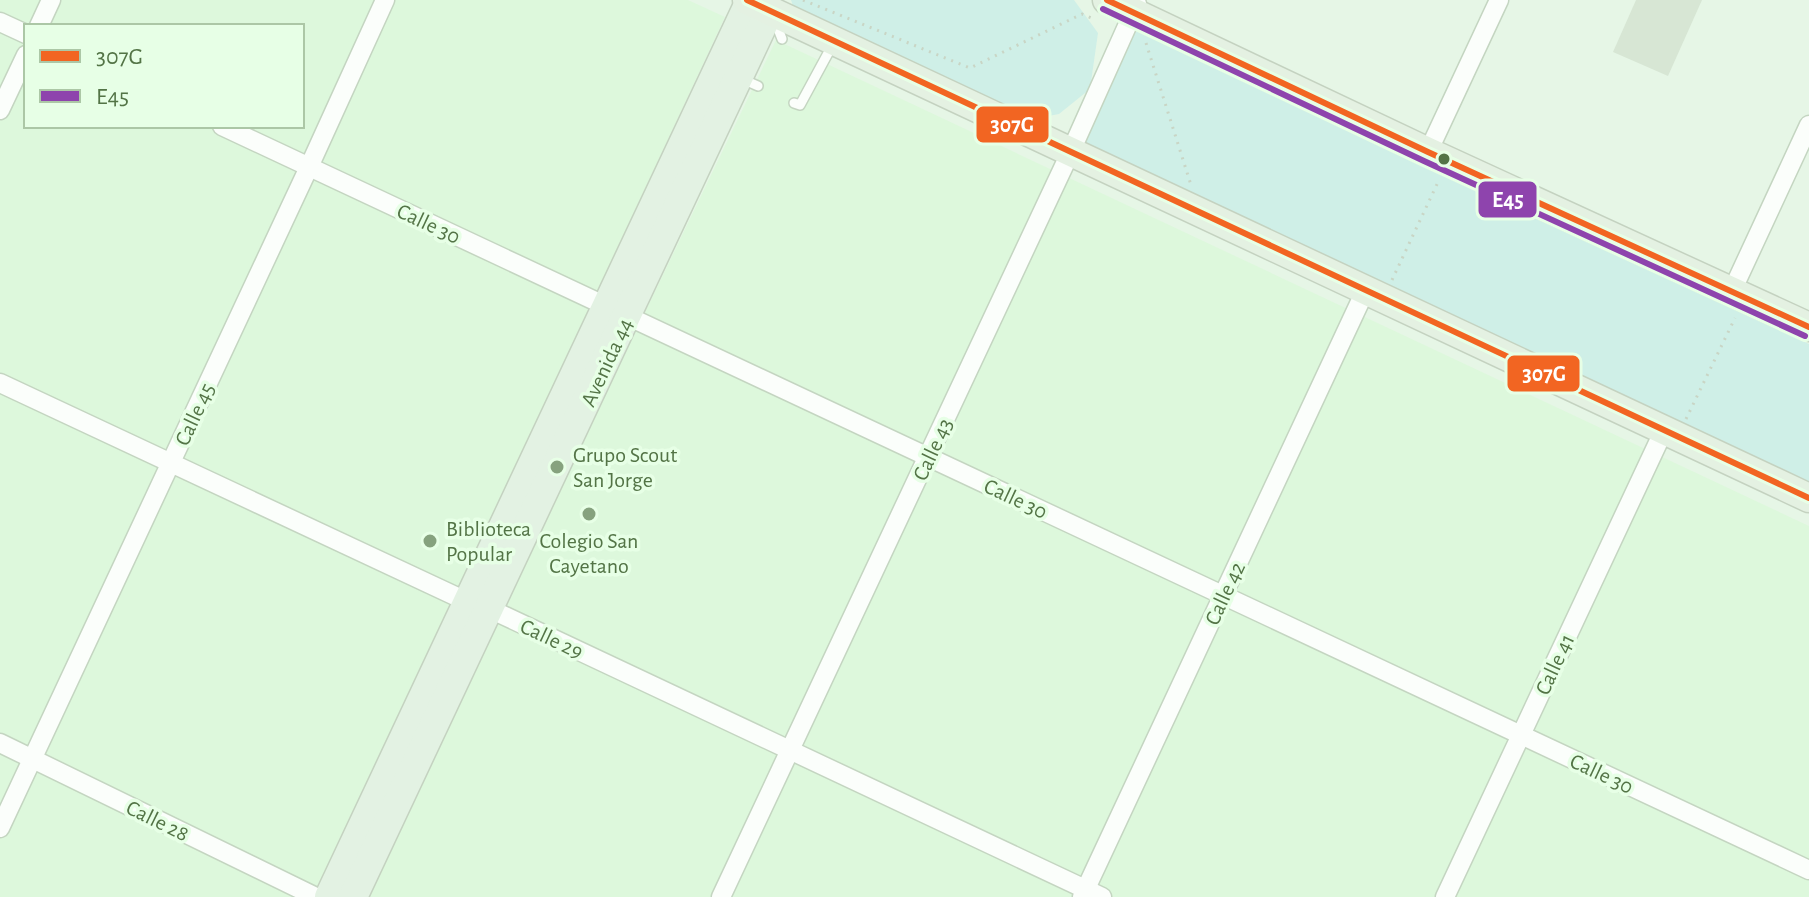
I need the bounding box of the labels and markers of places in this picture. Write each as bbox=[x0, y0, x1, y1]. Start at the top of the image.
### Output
unlabelled marker bbox=[1436, 151, 1452, 167]
place label: Grupo Scout San Jorge bbox=[573, 444, 677, 491]
marker: Grupo Scout San Jorge bbox=[548, 458, 566, 476]
marker: Colegio San Cayetano bbox=[580, 505, 598, 523]
place label: Biblioteca Popular bbox=[446, 518, 531, 565]
place label: Colegio San Cayetano bbox=[540, 530, 638, 577]
marker: Biblioteca Popular bbox=[421, 532, 439, 550]

